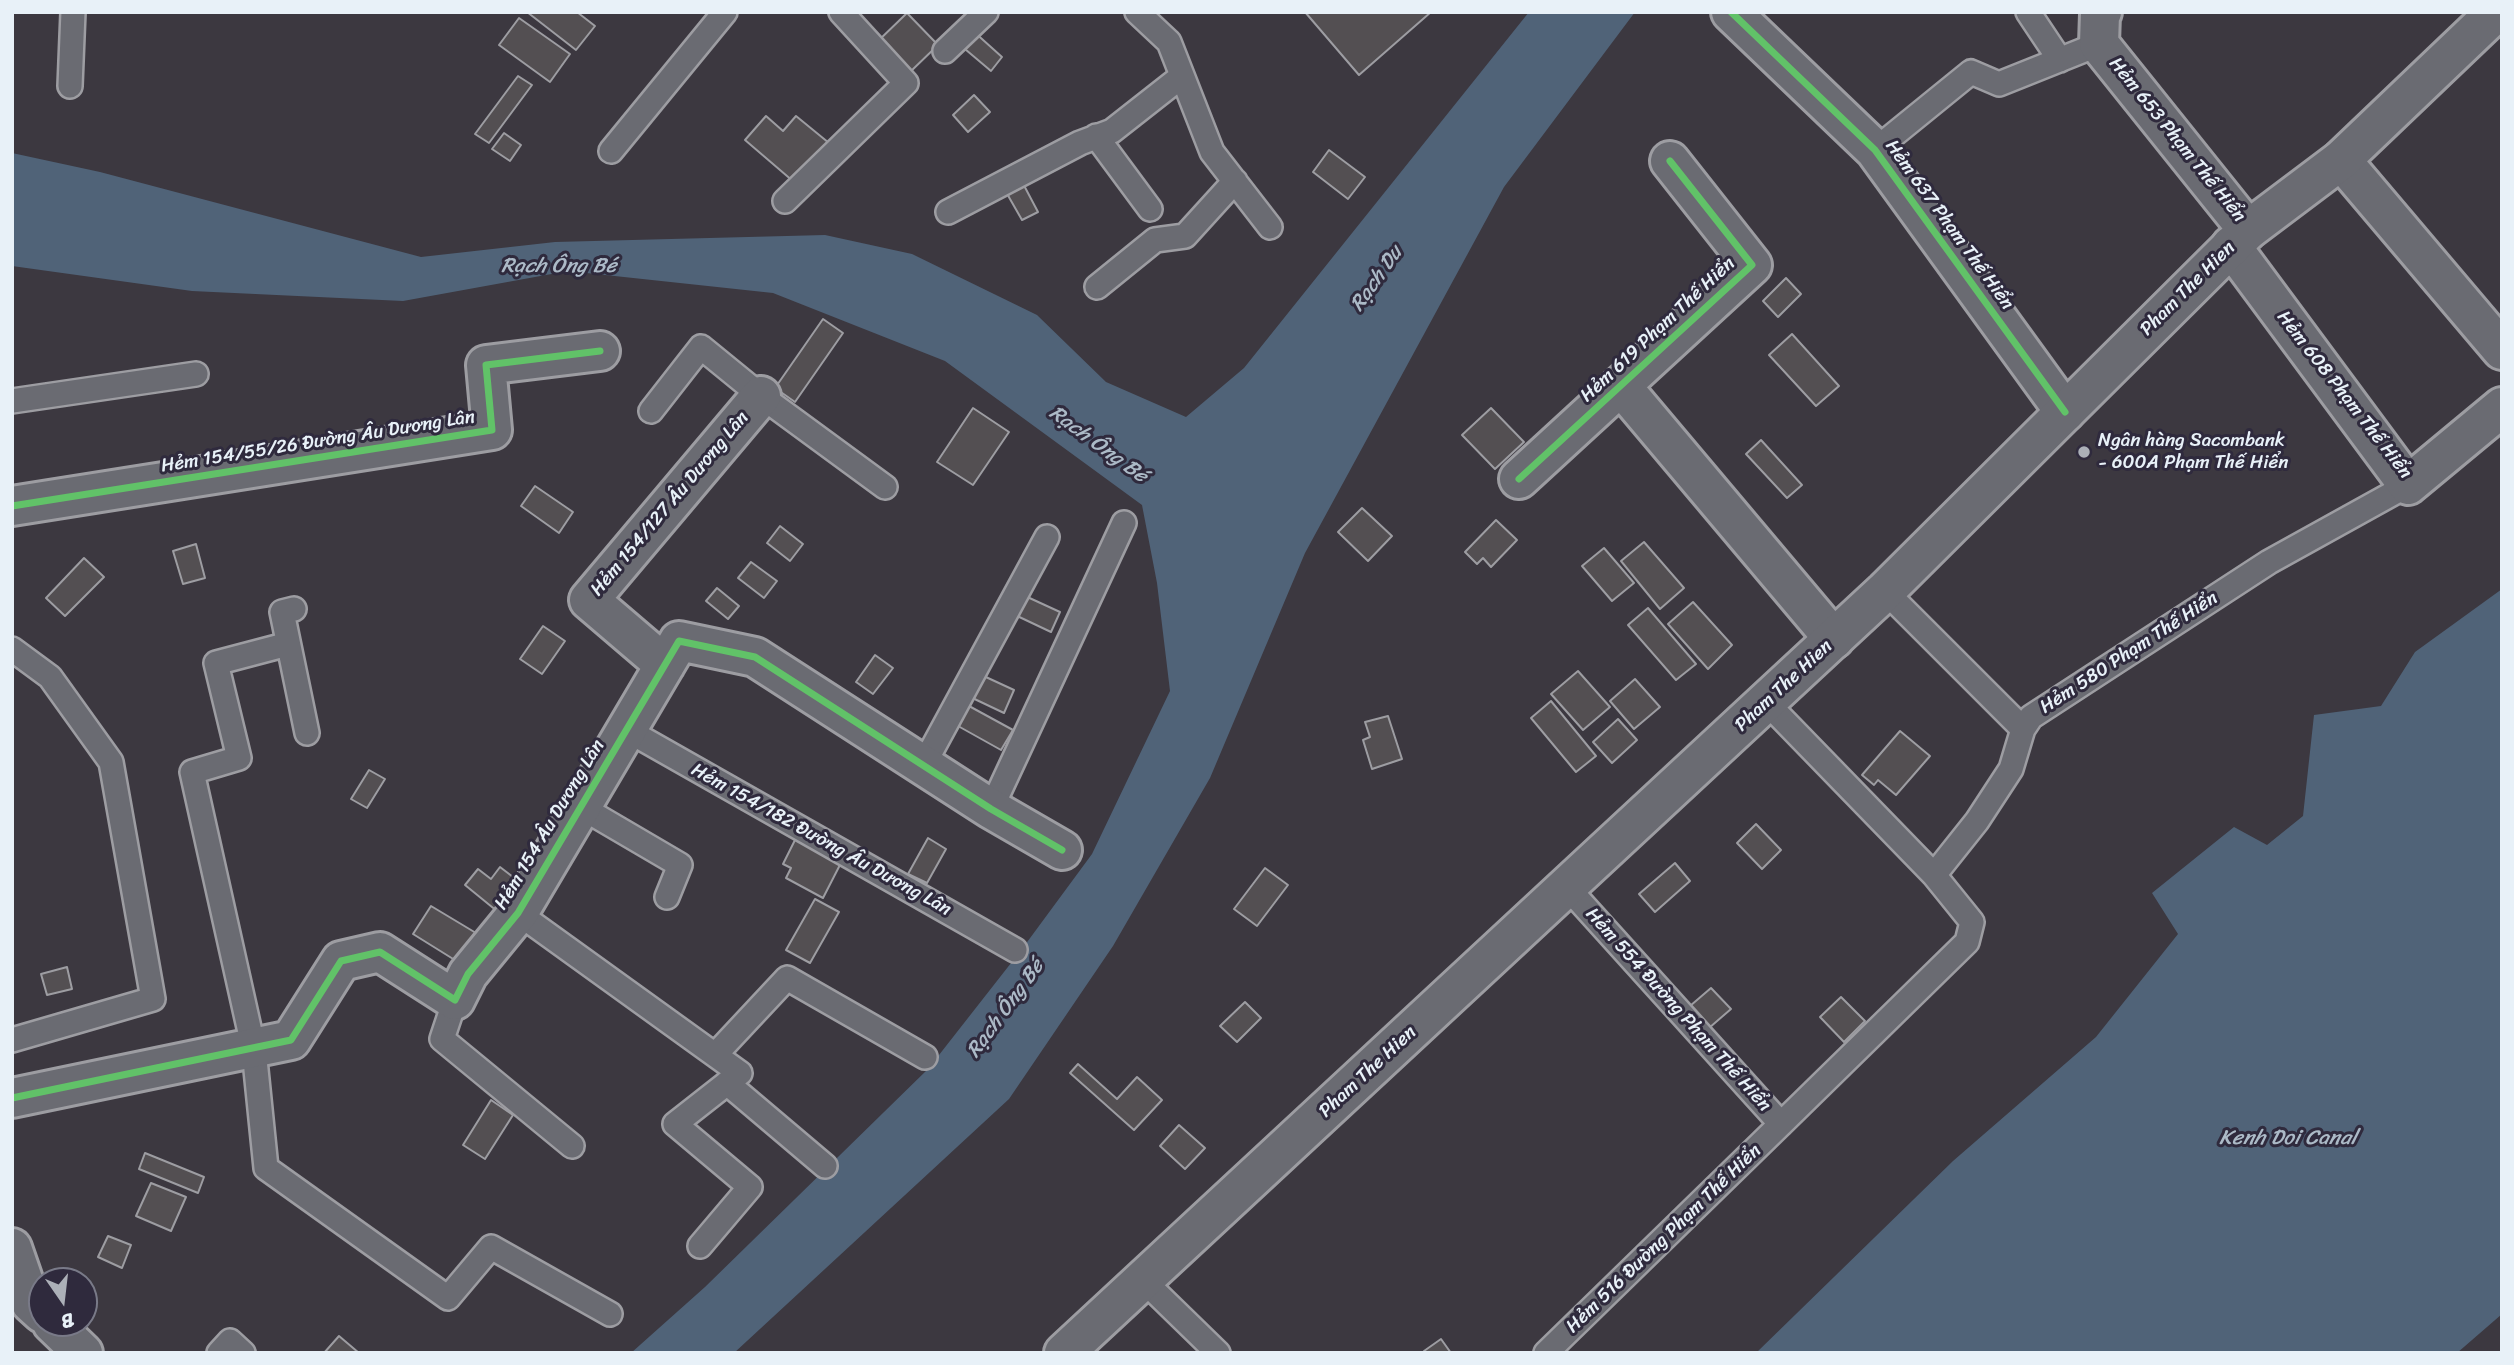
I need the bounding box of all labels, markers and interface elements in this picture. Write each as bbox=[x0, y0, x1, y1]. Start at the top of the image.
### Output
street label: Hẻm 653 Phạm Thế Hiển bbox=[2104, 53, 2250, 227]
street label: Hẻm 637 Phạm Thế Hiển bbox=[1880, 136, 2018, 314]
street label: Pham The Hien bbox=[2136, 237, 2240, 341]
water label: Rạch Du bbox=[1345, 241, 1409, 317]
street label: Hẻm 619 Phạm Thế Hiển bbox=[1576, 253, 1740, 407]
water label: Rạch Ông Bé bbox=[501, 254, 617, 280]
street label: Hẻm 608 Phạm Thế Hiển bbox=[2271, 307, 2417, 483]
water label: Rạch Ông Bé bbox=[1044, 401, 1152, 489]
street label: Hẻm 154/55/26 Đường Âu Dương Lân bbox=[159, 406, 477, 478]
street label: Hẻm 154/127 Âu Dương Lân bbox=[586, 407, 754, 601]
place label: Ngân hàng Sacombank - 600A Phạm Thế Hiển bbox=[2098, 430, 2288, 474]
marker: Ngân hàng Sacombank - 600A Phạm Thế Hiển bbox=[2076, 444, 2092, 460]
street label: Hẻm 580 Phạm Thế Hiển bbox=[2036, 587, 2222, 719]
street label: Pham The Hien bbox=[1731, 635, 1837, 737]
street label: Hẻm 154 Âu Dương Lân bbox=[490, 736, 610, 914]
street label: Hẻm 154/182 Đường Âu Dương Lân bbox=[687, 759, 955, 921]
street label: Hẻm 554 Đường Phạm Thế Hiển bbox=[1580, 903, 1776, 1117]
water label: Rạch Ông Bé bbox=[962, 955, 1050, 1063]
street label: Pham The Hien bbox=[1315, 1021, 1421, 1123]
water label: Kenh Doi Canal bbox=[2219, 1126, 2357, 1152]
street label: Hẻm 516 Đường Phạm Thế Hiển bbox=[1562, 1140, 1766, 1338]
north arrow bbox=[28, 1267, 98, 1337]
text: B bbox=[58, 1303, 78, 1338]

